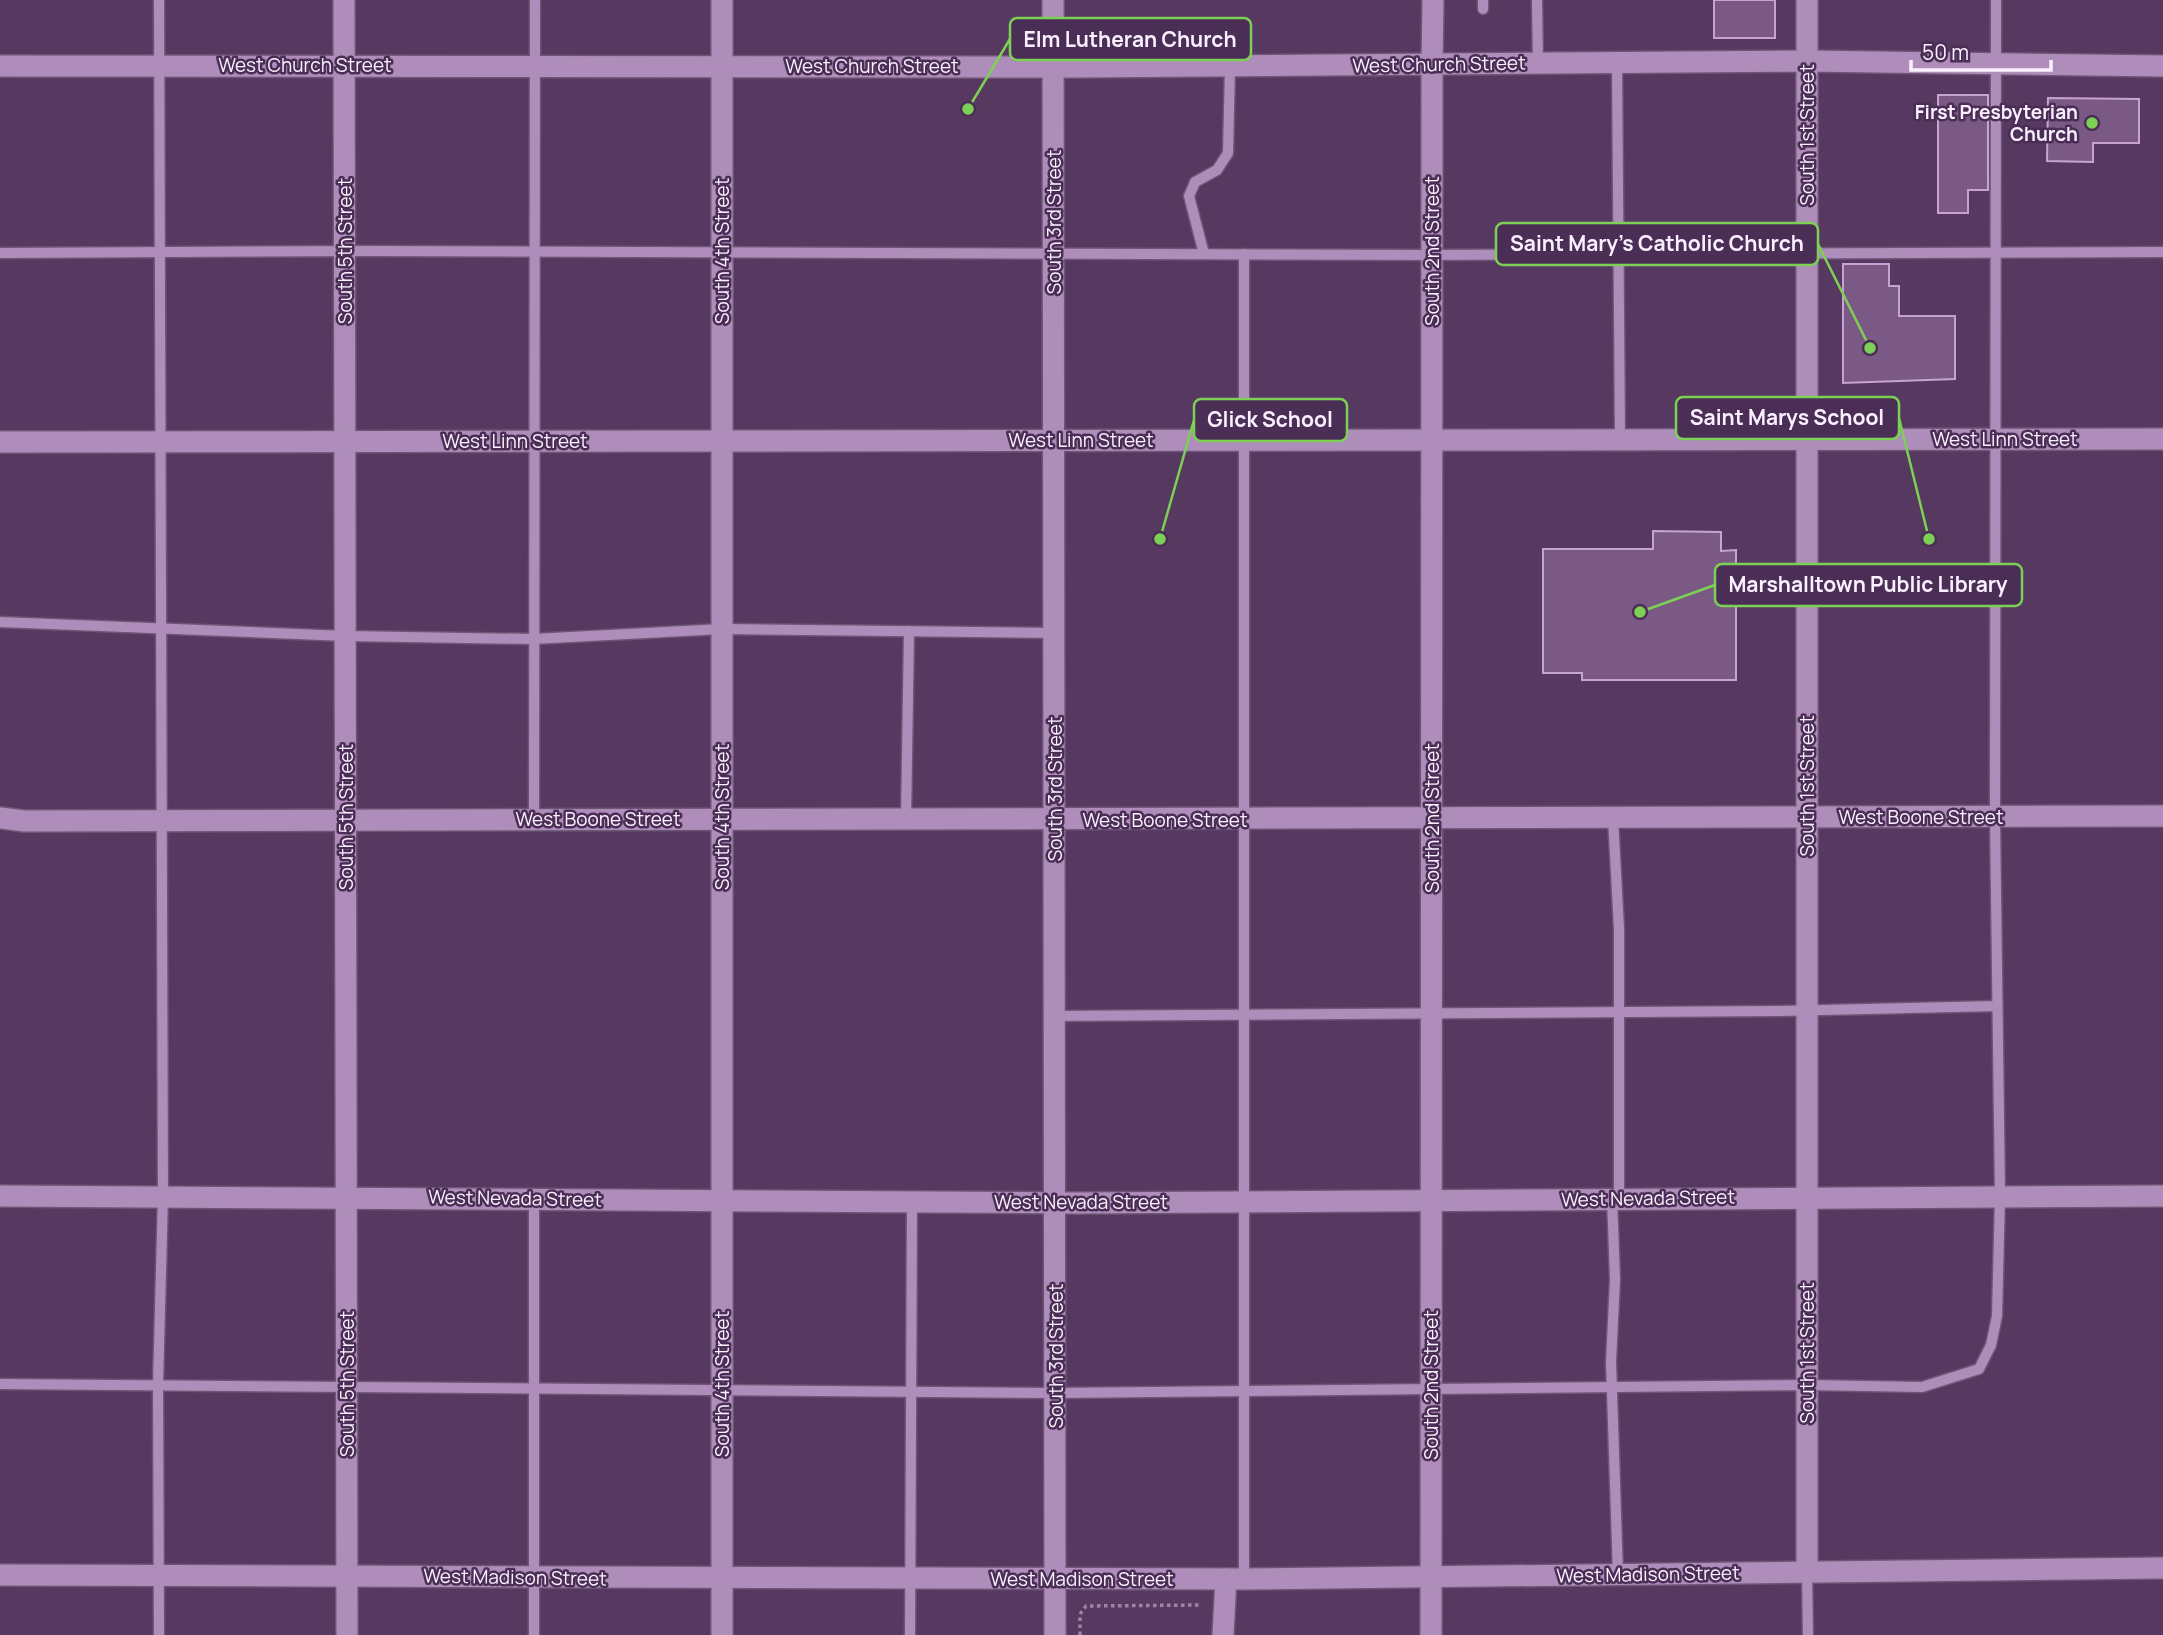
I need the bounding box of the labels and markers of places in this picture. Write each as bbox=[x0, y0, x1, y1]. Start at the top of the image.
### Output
callout: Elm Lutheran Church bbox=[1010, 18, 1251, 60]
place label: First Presbyterian Church bbox=[1915, 99, 2078, 147]
marker: First Presbyterian Church bbox=[2084, 115, 2100, 131]
callout: Saint Mary's Catholic Church bbox=[1496, 223, 1818, 265]
callout: Saint Marys School bbox=[1676, 397, 1899, 439]
callout: Glick School bbox=[1194, 399, 1347, 441]
callout: Marshalltown Public Library bbox=[1715, 564, 2022, 606]

